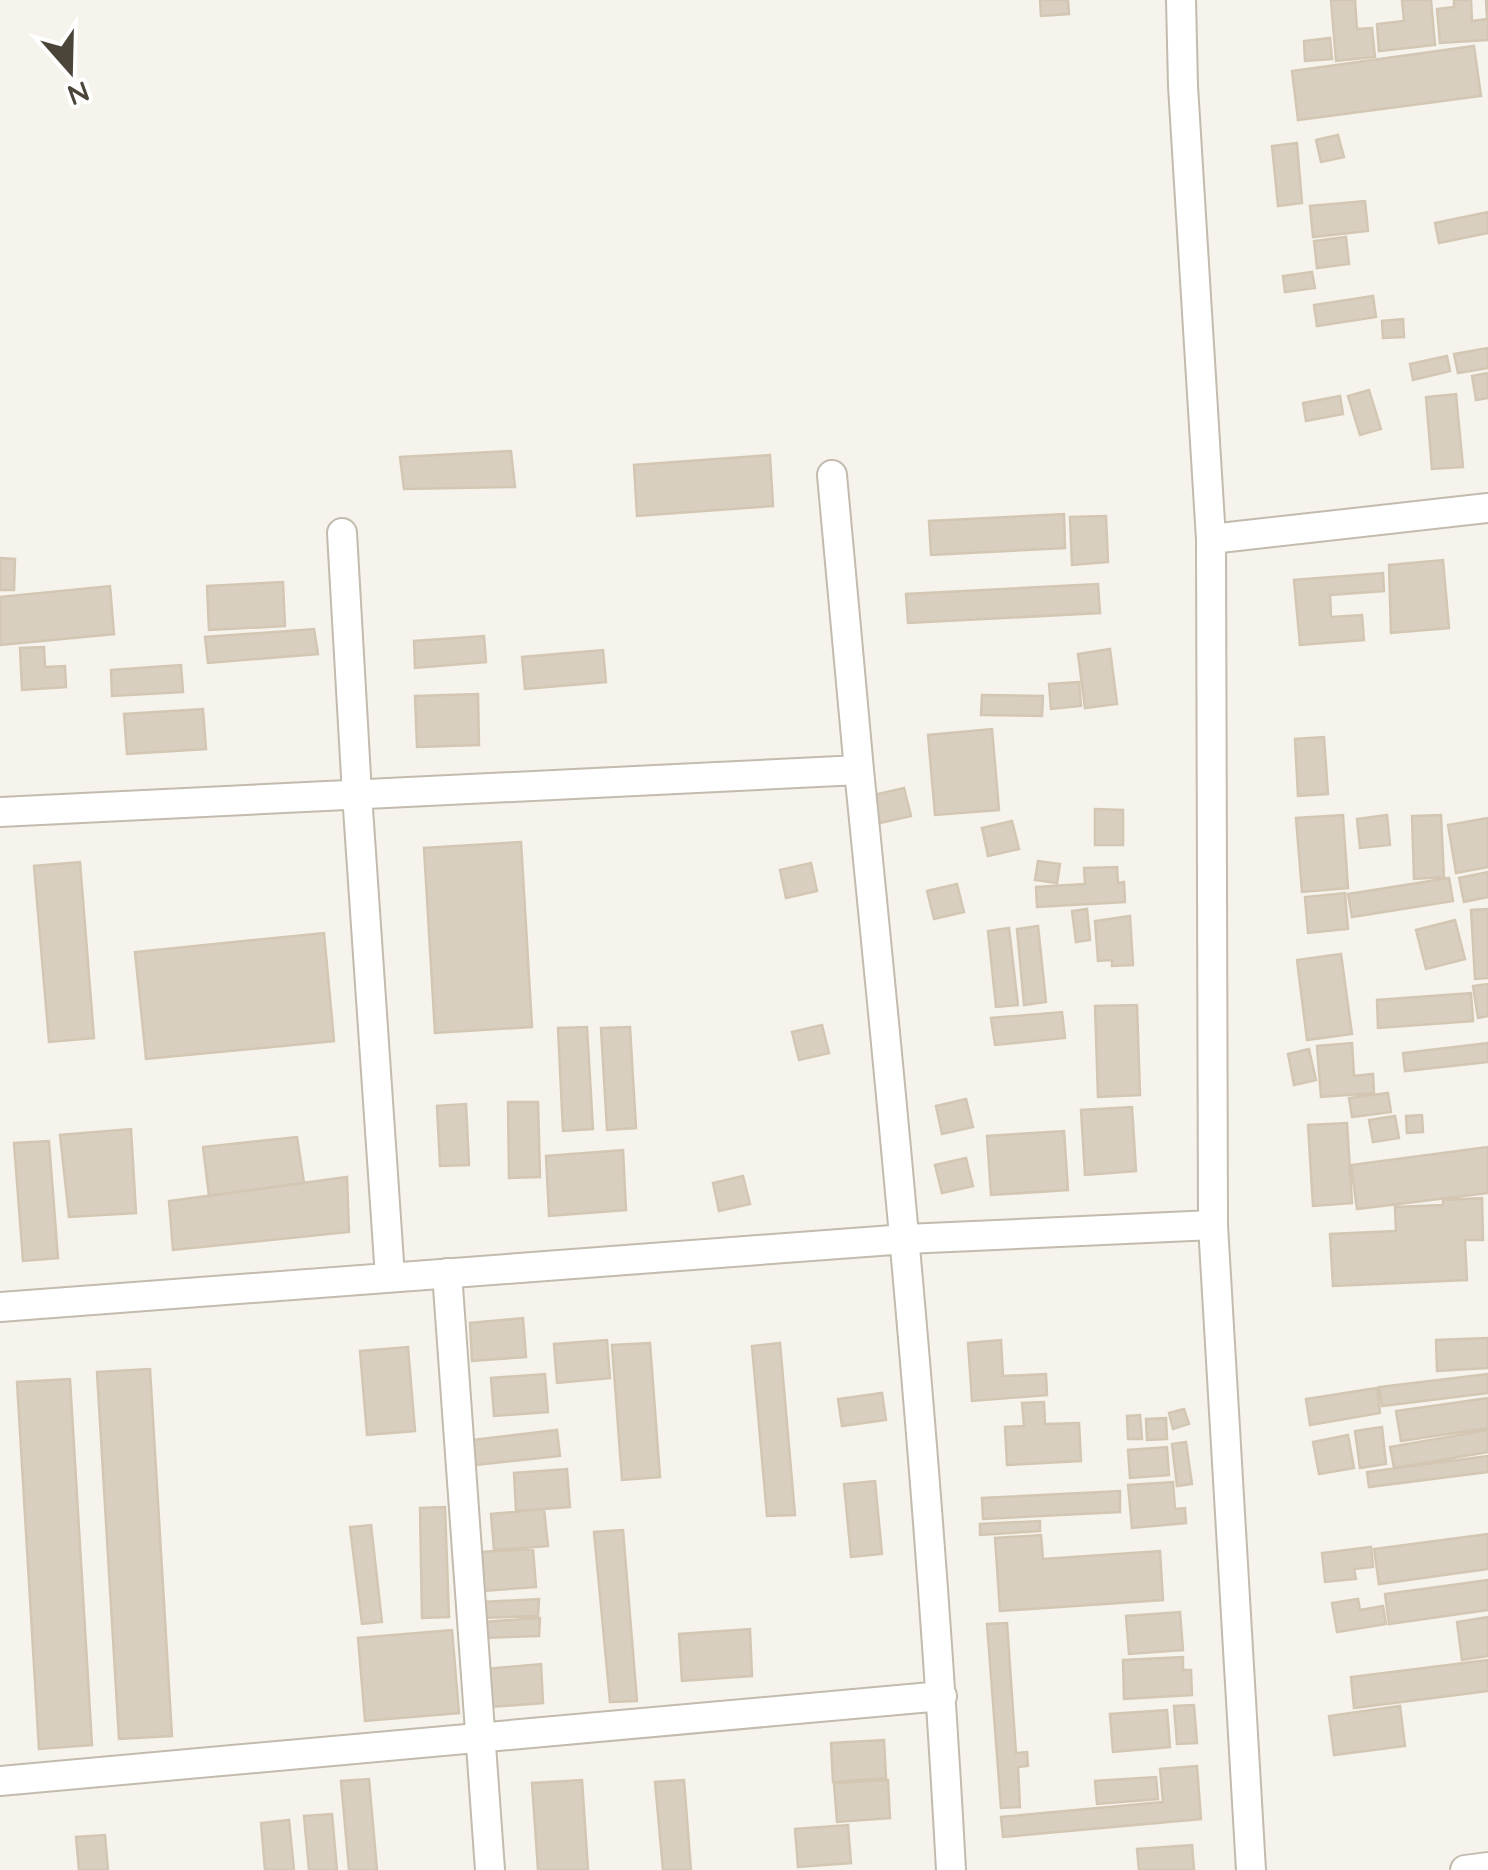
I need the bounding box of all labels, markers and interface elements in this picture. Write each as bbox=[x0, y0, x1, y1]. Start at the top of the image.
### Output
north arrow bbox=[20, 20, 120, 120]
text: N bbox=[63, 74, 94, 114]

